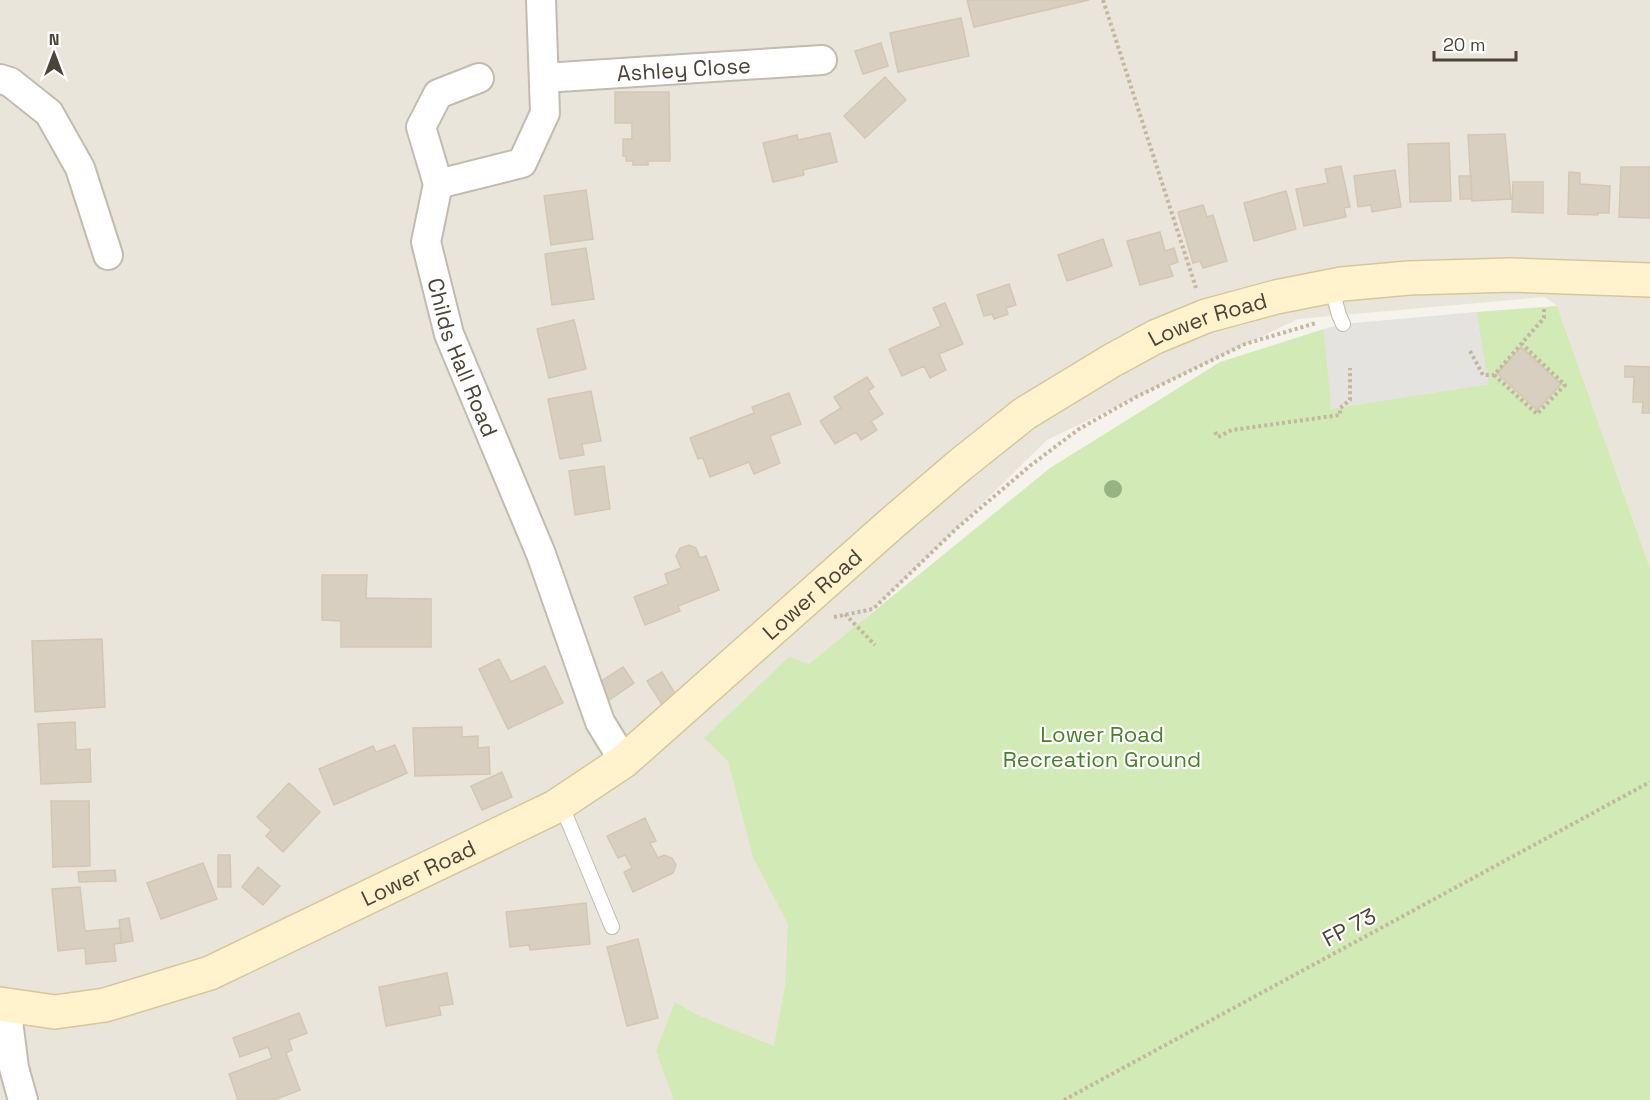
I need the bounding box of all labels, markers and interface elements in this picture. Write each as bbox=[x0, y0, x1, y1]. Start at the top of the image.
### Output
north arrow bbox=[24, 24, 84, 84]
scale bar bbox=[1434, 24, 1516, 62]
text: N bbox=[49, 29, 59, 50]
text: 20 m bbox=[1443, 33, 1486, 56]
street label: Ashley Close bbox=[616, 51, 752, 87]
street label: Childs Hall Road bbox=[421, 275, 504, 441]
street label: Lower Road bbox=[1143, 286, 1270, 352]
street label: Lower Road bbox=[756, 543, 868, 646]
park label: Lower Road Recreation Ground bbox=[1003, 720, 1201, 773]
street label: Lower Road bbox=[356, 833, 480, 912]
street label: FP 73 bbox=[1318, 901, 1380, 953]

